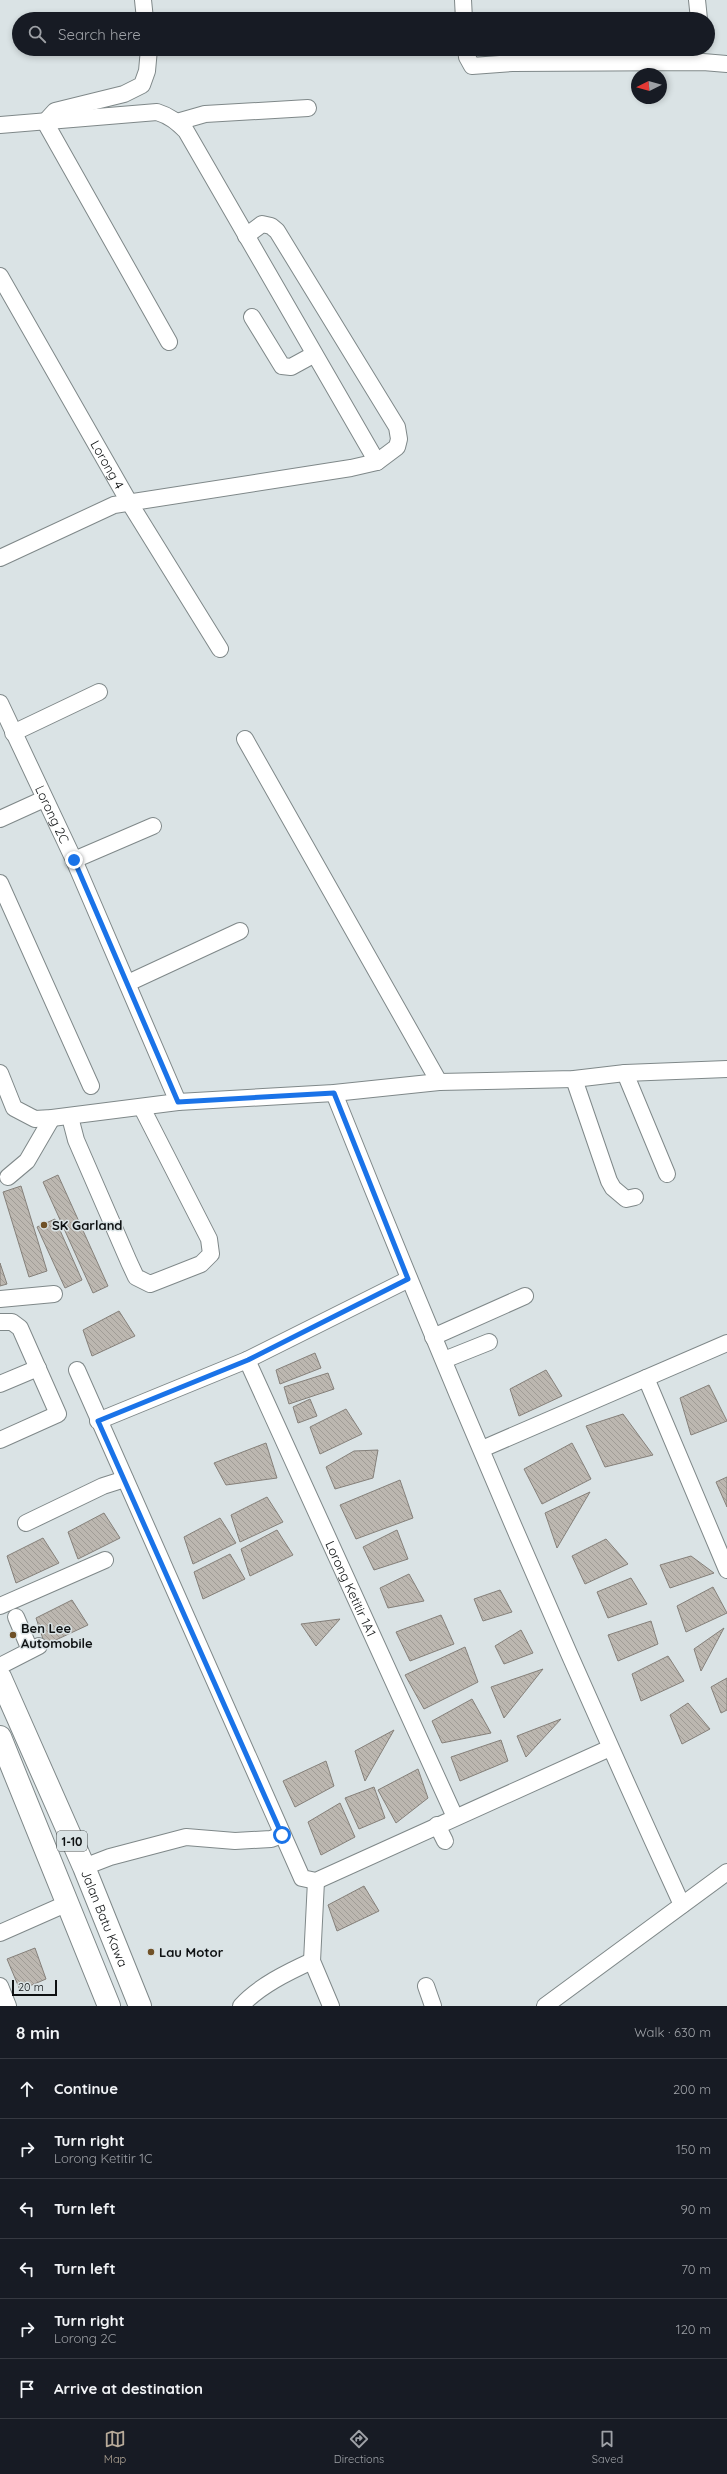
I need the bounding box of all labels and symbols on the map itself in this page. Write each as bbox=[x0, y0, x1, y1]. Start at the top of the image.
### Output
north arrow bbox=[631, 68, 667, 104]
street label: Lorong 4 bbox=[87, 437, 128, 492]
street label: Lorong 2C bbox=[32, 783, 73, 846]
route end bbox=[65, 851, 83, 869]
place label: SK Garland bbox=[52, 1217, 123, 1233]
marker: SK Garland bbox=[39, 1220, 49, 1230]
street label: Lorong Ketitir 1A1 bbox=[322, 1538, 380, 1639]
place label: Ben Lee Automobile bbox=[21, 1620, 93, 1651]
marker: Ben Lee Automobile bbox=[8, 1630, 18, 1640]
route start bbox=[273, 1826, 291, 1844]
road number: 1-10 bbox=[57, 1831, 87, 1851]
street label: Jalan Batu Kawa bbox=[78, 1867, 131, 1969]
place label: Lau Motor bbox=[159, 1944, 224, 1960]
marker: Lau Motor bbox=[146, 1947, 156, 1957]
scale bar bbox=[12, 1978, 57, 1997]

